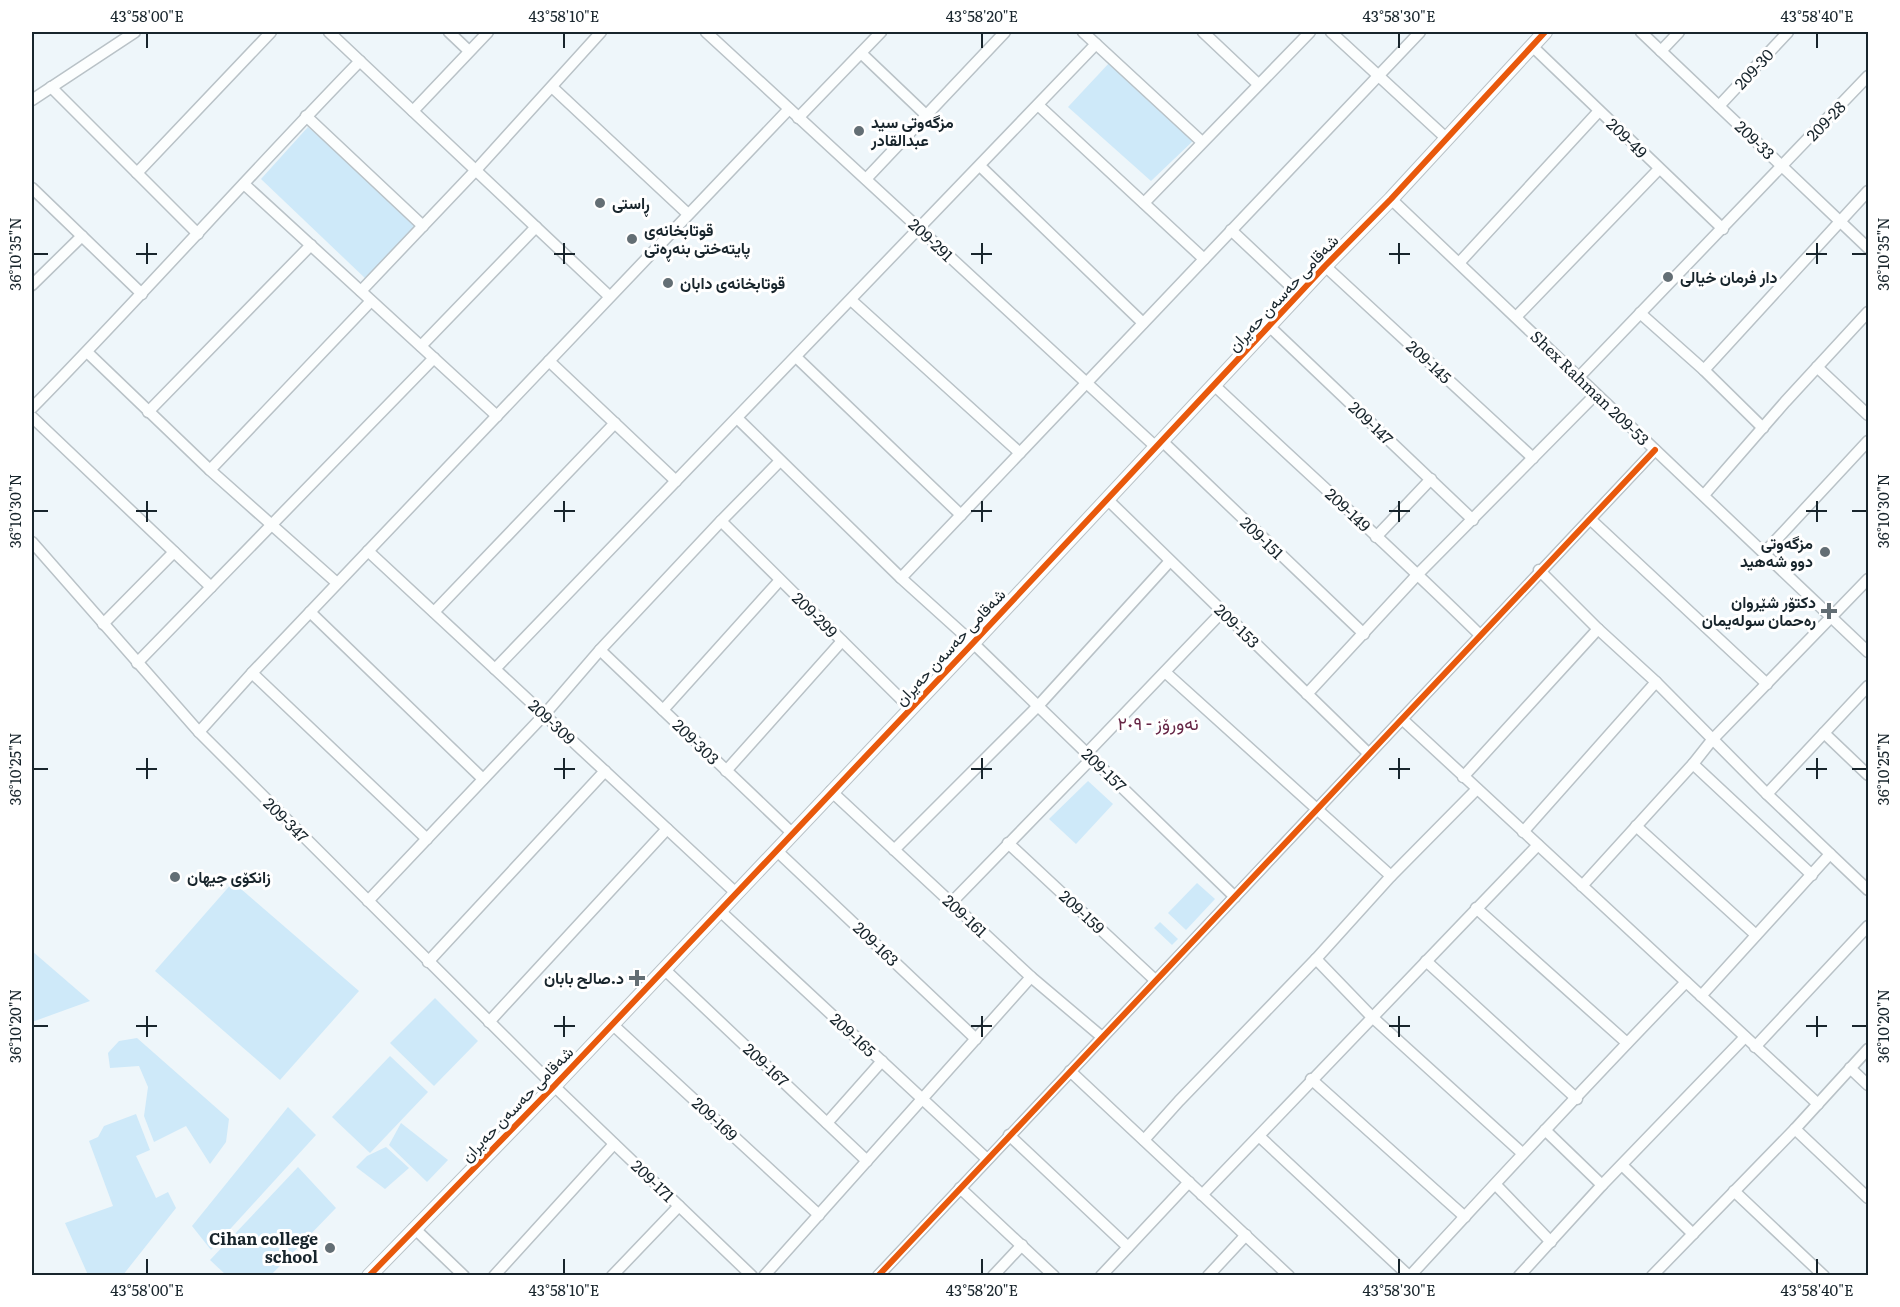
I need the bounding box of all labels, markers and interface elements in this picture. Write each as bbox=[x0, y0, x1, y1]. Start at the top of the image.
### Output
text: 43°58'00"E bbox=[110, 4, 184, 27]
text: 43°58'10"E bbox=[529, 4, 599, 27]
text: 43°58'20"E bbox=[946, 4, 1018, 27]
text: 43°58'30"E bbox=[1363, 4, 1435, 27]
text: 43°58'40"E bbox=[1780, 4, 1854, 27]
street label: 209-30 bbox=[1728, 42, 1779, 94]
street label: 209-28 bbox=[1800, 95, 1851, 146]
place label: مزگەوتی سید عبدالقادر bbox=[870, 109, 954, 151]
street label: 209-49 bbox=[1602, 112, 1654, 163]
street label: 209-33 bbox=[1730, 114, 1781, 164]
marker: مزگەوتی سید عبدالقادر bbox=[852, 124, 866, 138]
place label: ڕاستی bbox=[612, 190, 650, 217]
marker: ڕاستی bbox=[593, 196, 607, 210]
street label: 209-291 bbox=[904, 212, 960, 267]
text: 36°10'35"N bbox=[3, 217, 26, 291]
place label: قوتابخانەی پایتەختی بنەڕەتی bbox=[644, 217, 750, 262]
text: 36°10'35"N bbox=[1871, 217, 1894, 291]
street label: شەقامی حەسەن حەیران bbox=[1221, 228, 1343, 356]
marker: قوتابخانەی پایتەختی بنەڕەتی bbox=[625, 232, 639, 246]
place label: دار فرمان خیالی bbox=[1680, 264, 1778, 288]
place label: قوتابخانەی دابان bbox=[680, 270, 785, 294]
marker: دار فرمان خیالی bbox=[1661, 270, 1675, 284]
marker: قوتابخانەی دابان bbox=[661, 276, 675, 290]
street label: Shex Rahman 209-53 bbox=[1526, 324, 1656, 450]
street label: 209-145 bbox=[1402, 334, 1458, 389]
street label: 209-147 bbox=[1344, 395, 1399, 450]
text: 36°10'30"N bbox=[3, 474, 26, 548]
text: 36°10'30"N bbox=[1871, 474, 1894, 548]
street label: 209-149 bbox=[1321, 482, 1377, 537]
street label: 209-151 bbox=[1235, 510, 1290, 565]
place label: مزگەوتی دوو شەهید bbox=[1740, 530, 1813, 572]
marker: مزگەوتی دوو شەهید bbox=[1818, 545, 1832, 559]
street label: شەقامی حەسەن حەیران bbox=[888, 582, 1010, 710]
street label: 209-299 bbox=[788, 586, 844, 642]
place label: دکتۆر شێروان رەحمان سولەیمان bbox=[1702, 589, 1816, 631]
street label: 209-153 bbox=[1210, 598, 1266, 653]
marker: دکتۆر شێروان رەحمان سولەیمان bbox=[1820, 602, 1838, 620]
street label: 209-309 bbox=[524, 693, 582, 749]
district label: نەورۆز - ٢٠٩ bbox=[1117, 709, 1199, 736]
street label: 209-303 bbox=[668, 713, 725, 770]
text: 36°10'25"N bbox=[3, 733, 26, 805]
text: 36°10'25"N bbox=[1871, 733, 1894, 805]
street label: 209-157 bbox=[1077, 742, 1132, 797]
street label: 209-347 bbox=[259, 791, 315, 847]
place label: زانکۆی جیھان bbox=[187, 864, 271, 888]
marker: زانکۆی جیھان bbox=[168, 870, 182, 884]
street label: 209-159 bbox=[1055, 884, 1111, 939]
street label: 209-161 bbox=[938, 888, 994, 942]
street label: 209-163 bbox=[849, 915, 905, 971]
place label: د.صالح بابان bbox=[544, 965, 624, 990]
marker: د.صالح بابان bbox=[628, 969, 646, 987]
text: 36°10'20"N bbox=[3, 989, 26, 1063]
text: 36°10'20"N bbox=[1871, 989, 1894, 1063]
street label: 209-165 bbox=[826, 1007, 882, 1062]
street label: 209-167 bbox=[739, 1037, 795, 1092]
street label: شەقامی حەسەن حەیران bbox=[455, 1040, 578, 1167]
street label: 209-169 bbox=[687, 1091, 744, 1146]
street label: 209-171 bbox=[627, 1154, 681, 1207]
place label: Cihan college school bbox=[209, 1226, 318, 1268]
marker: Cihan college school bbox=[323, 1241, 337, 1255]
text: 43°58'00"E bbox=[110, 1278, 184, 1301]
text: 43°58'10"E bbox=[529, 1278, 599, 1301]
text: 43°58'20"E bbox=[946, 1278, 1018, 1301]
text: 43°58'30"E bbox=[1363, 1278, 1435, 1301]
text: 43°58'40"E bbox=[1780, 1278, 1854, 1301]

